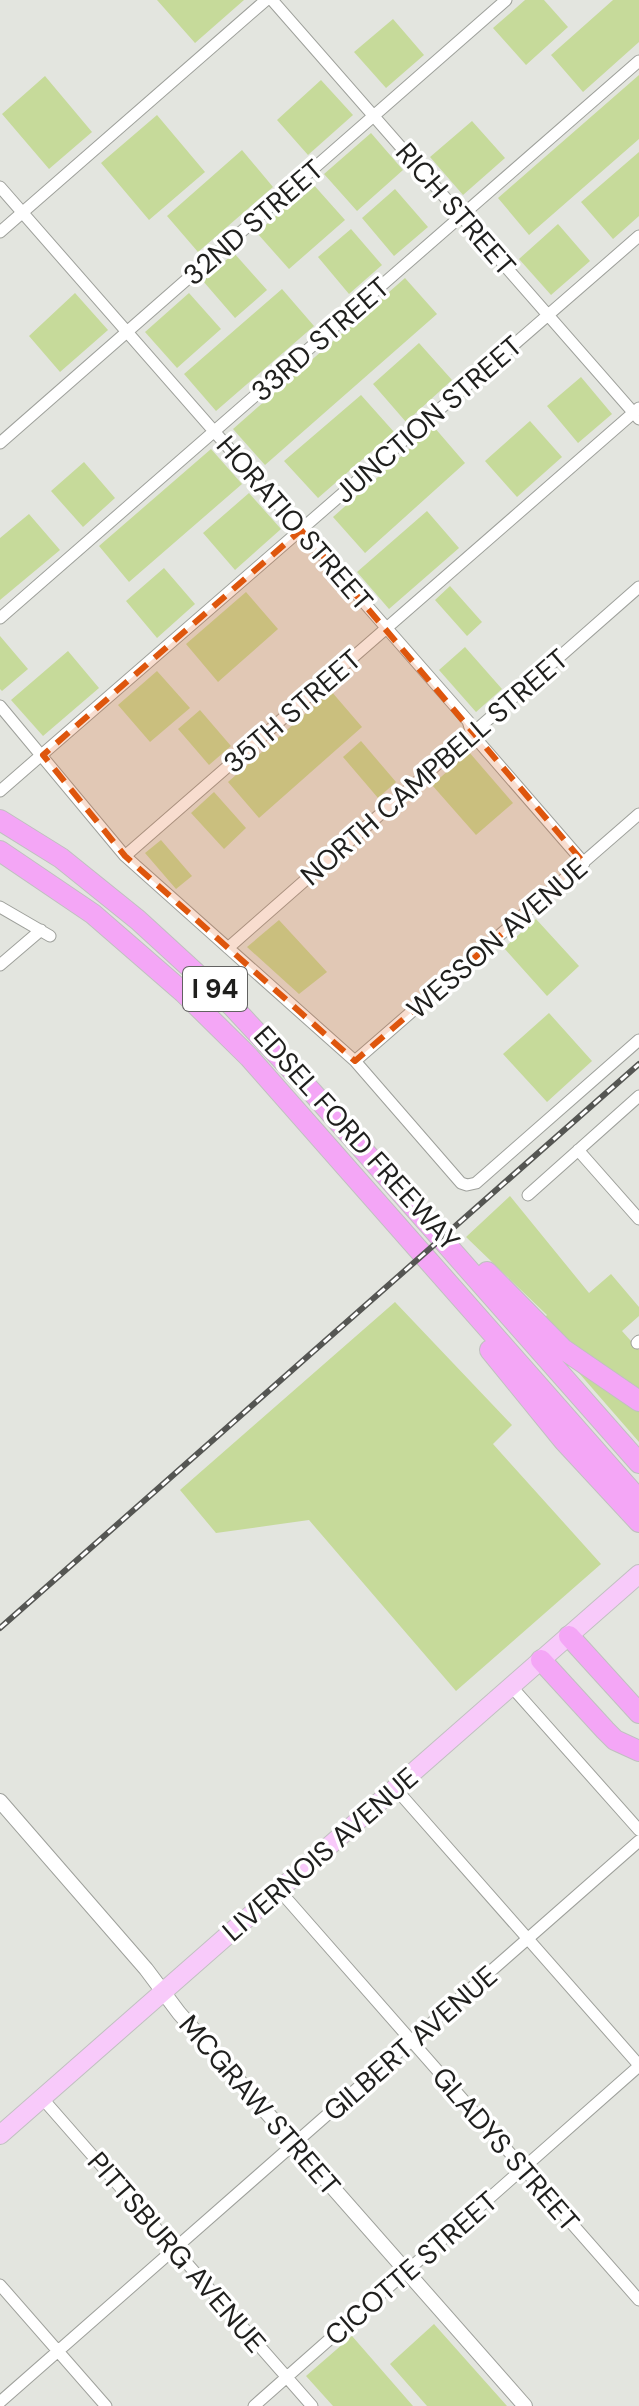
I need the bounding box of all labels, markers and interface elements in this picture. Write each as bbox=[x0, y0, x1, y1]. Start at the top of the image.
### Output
street label: RICH STREET bbox=[387, 135, 524, 284]
street label: 32ND STREET bbox=[175, 151, 331, 293]
street label: 33RD STREET bbox=[243, 269, 397, 410]
street label: JUNCTION STREET bbox=[327, 328, 530, 511]
street label: HORATIO STREET bbox=[208, 428, 381, 619]
street label: 35TH STREET bbox=[216, 641, 369, 781]
street label: NORTH CAMPBELL STREET bbox=[293, 641, 576, 894]
street label: WESSON AVENUE bbox=[399, 850, 595, 1027]
road number: I 94 bbox=[183, 967, 247, 1011]
street label: EDSEL FORD FREEWAY bbox=[246, 1018, 468, 1259]
street label: LIVERNOIS AVENUE bbox=[215, 1759, 426, 1950]
street label: GILBERT AVENUE bbox=[316, 1958, 505, 2129]
street label: MCGRAW STREET bbox=[171, 2007, 348, 2204]
street label: GLADYS STREET bbox=[424, 2059, 587, 2239]
street label: PITTSBURG AVENUE bbox=[79, 2144, 274, 2360]
street label: CICOTTE STREET bbox=[317, 2183, 506, 2354]

